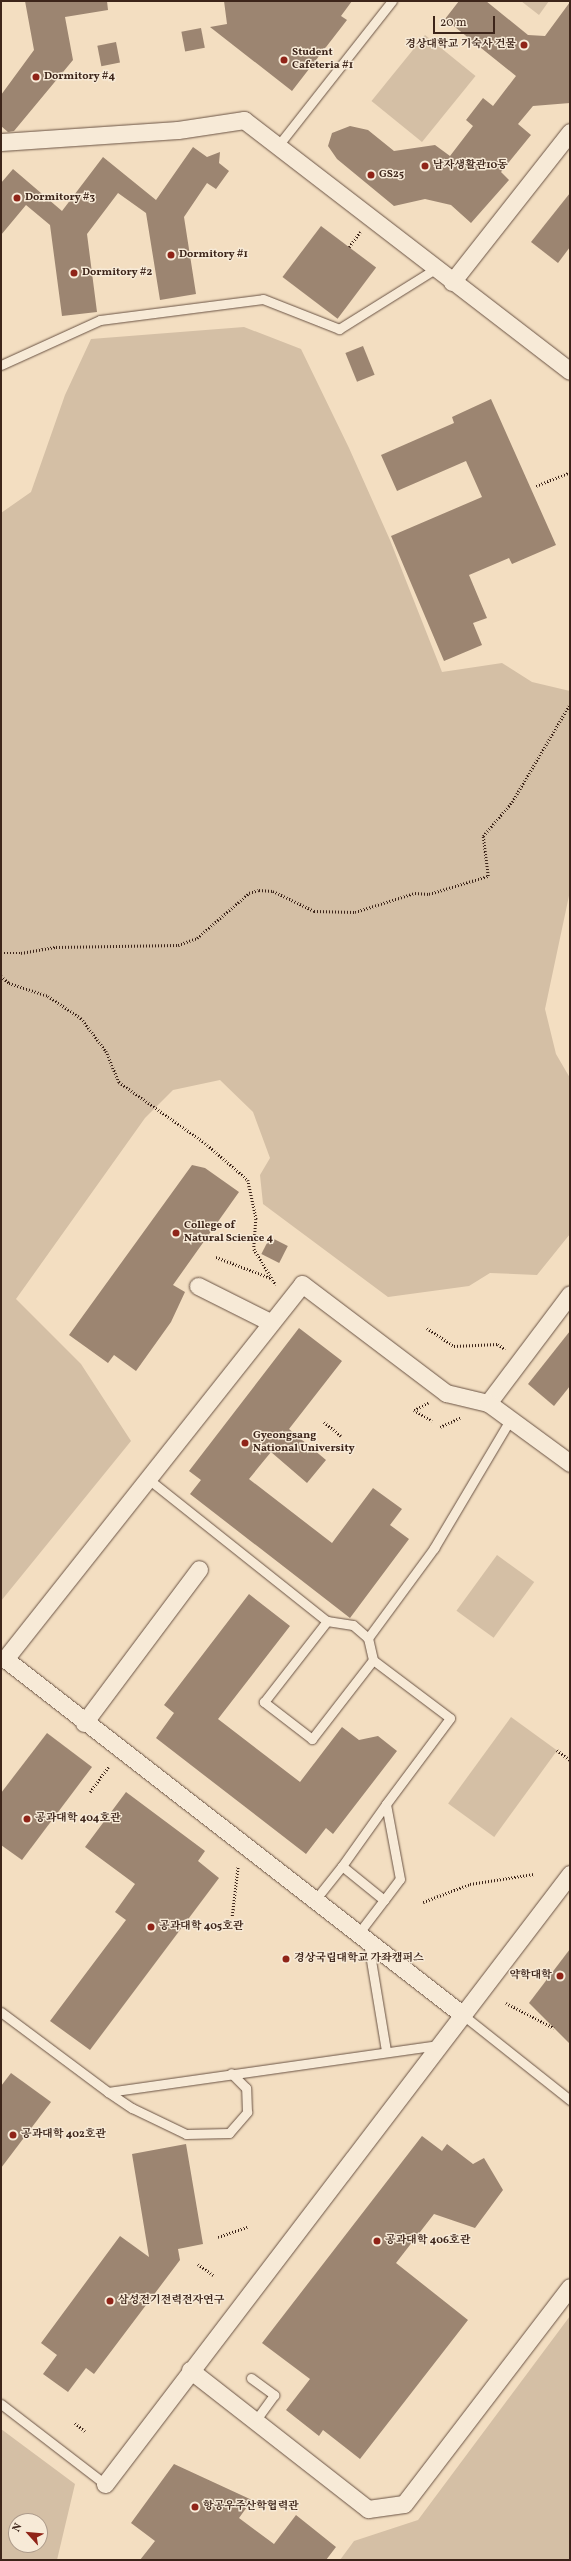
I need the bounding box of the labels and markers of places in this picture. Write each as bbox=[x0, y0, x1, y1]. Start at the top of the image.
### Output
place label: 경상대학교 기숙사 건물 bbox=[405, 38, 516, 52]
marker: 경상대학교 기숙사 건물 bbox=[519, 40, 529, 50]
place label: Student Cafeteria #1 bbox=[292, 47, 353, 73]
marker: Student Cafeteria #1 bbox=[279, 55, 289, 65]
place label: Dormitory #4 bbox=[44, 70, 115, 84]
marker: Dormitory #4 bbox=[31, 72, 41, 82]
place label: 남자생활관10동 bbox=[433, 159, 508, 173]
marker: 남자생활관10동 bbox=[420, 161, 430, 171]
place label: GS25 bbox=[379, 168, 404, 182]
marker: GS25 bbox=[366, 170, 376, 180]
place label: Dormitory #3 bbox=[25, 191, 95, 205]
marker: Dormitory #3 bbox=[12, 193, 22, 203]
place label: Dormitory #1 bbox=[179, 248, 248, 262]
marker: Dormitory #1 bbox=[166, 250, 176, 260]
place label: Dormitory #2 bbox=[82, 266, 152, 280]
marker: Dormitory #2 bbox=[69, 268, 79, 278]
place label: College of Natural Science 4 bbox=[184, 1220, 273, 1246]
marker: College of Natural Science 4 bbox=[171, 1228, 181, 1238]
place label: Gyeongsang National University bbox=[253, 1430, 355, 1456]
marker: Gyeongsang National University bbox=[240, 1438, 250, 1448]
place label: 공과대학 404호관 bbox=[35, 1812, 121, 1826]
marker: 공과대학 404호관 bbox=[22, 1814, 32, 1824]
place label: 공과대학 405호관 bbox=[159, 1920, 243, 1934]
marker: 공과대학 405호관 bbox=[146, 1922, 156, 1932]
place label: 경상국립대학교 가좌캠퍼스 bbox=[294, 1952, 424, 1966]
marker: 경상국립대학교 가좌캠퍼스 bbox=[281, 1954, 291, 1964]
place label: 약학대학 bbox=[509, 1969, 552, 1983]
marker: 약학대학 bbox=[555, 1971, 565, 1981]
place label: 공과대학 402호관 bbox=[21, 2128, 106, 2142]
marker: 공과대학 402호관 bbox=[8, 2130, 18, 2140]
place label: 공과대학 406호관 bbox=[385, 2234, 470, 2248]
marker: 공과대학 406호관 bbox=[372, 2236, 382, 2246]
place label: 삼성전기전력전자연구 bbox=[118, 2294, 224, 2308]
marker: 삼성전기전력전자연구 bbox=[105, 2296, 115, 2306]
place label: 항공우주산학협력관 bbox=[203, 2500, 299, 2514]
marker: 항공우주산학협력관 bbox=[190, 2502, 200, 2512]

